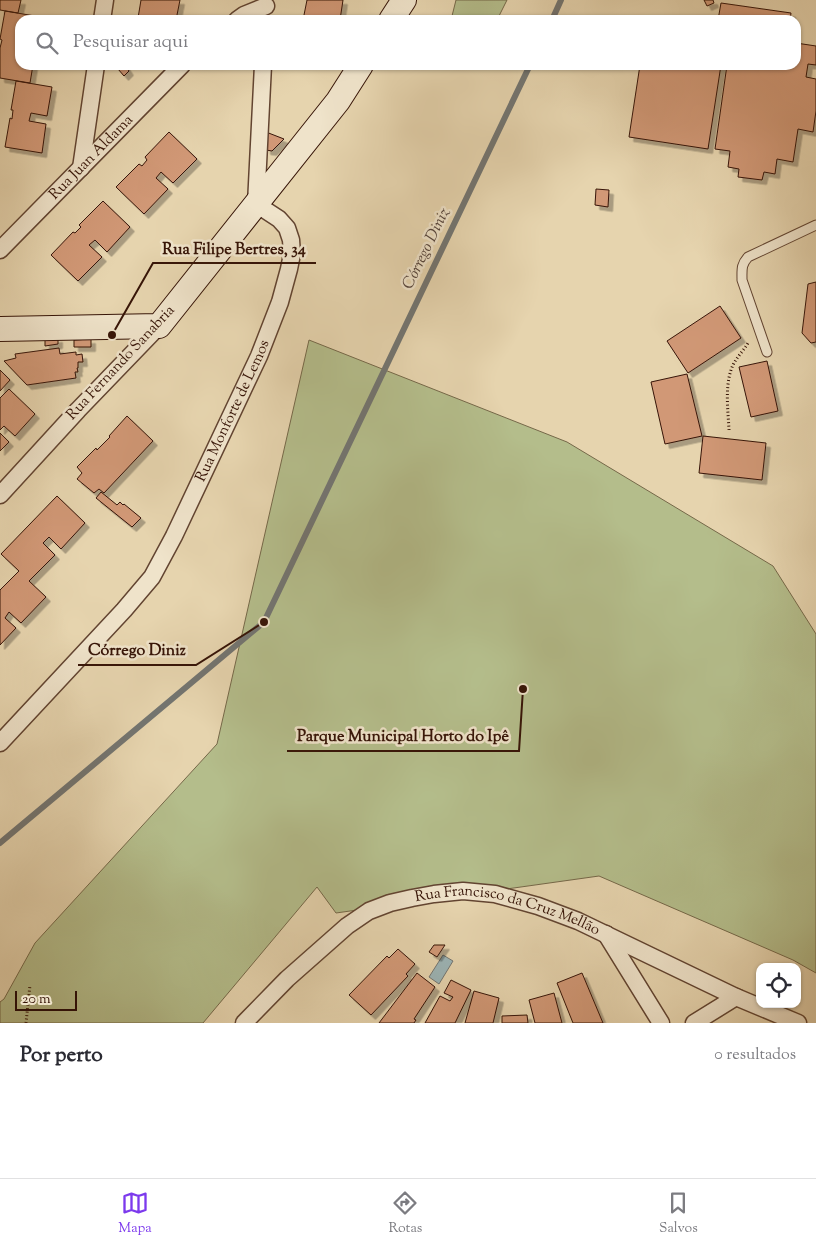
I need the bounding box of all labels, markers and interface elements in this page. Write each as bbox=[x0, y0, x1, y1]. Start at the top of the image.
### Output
search box bbox=[15, 15, 801, 70]
icon: search bbox=[33, 29, 61, 57]
text: Pesquisar aqui bbox=[73, 29, 188, 56]
street label: Rua Juan Aldama bbox=[44, 110, 138, 205]
water label: Córrego Diniz bbox=[397, 204, 457, 294]
callout: Rua Filipe Bertres, 34 bbox=[153, 232, 316, 263]
text: Rua Filipe Bertres, 34 bbox=[162, 239, 306, 262]
street label: Rua Fernando Sanabria bbox=[62, 301, 180, 425]
street label: Rua Monforte de Lemos bbox=[191, 337, 275, 485]
callout: Córrego Diniz bbox=[78, 634, 196, 665]
text: Córrego Diniz bbox=[88, 640, 186, 663]
callout: Parque Municipal Horto do Ipê bbox=[287, 720, 519, 751]
text: Parque Municipal Horto do Ipê bbox=[297, 726, 509, 749]
street label: Rua Francisco da Cruz Mellão bbox=[413, 880, 604, 941]
map controls bbox=[756, 963, 801, 1008]
button: locate bbox=[756, 963, 801, 1008]
scale bar bbox=[15, 988, 78, 1011]
text: 20 m bbox=[22, 990, 51, 1010]
text: Por perto bbox=[20, 1041, 103, 1071]
text: 0 resultados bbox=[714, 1044, 796, 1067]
tab: Mapa bbox=[118, 1189, 152, 1239]
tab: Rotas bbox=[388, 1189, 422, 1239]
tab: Salvos bbox=[659, 1189, 698, 1239]

